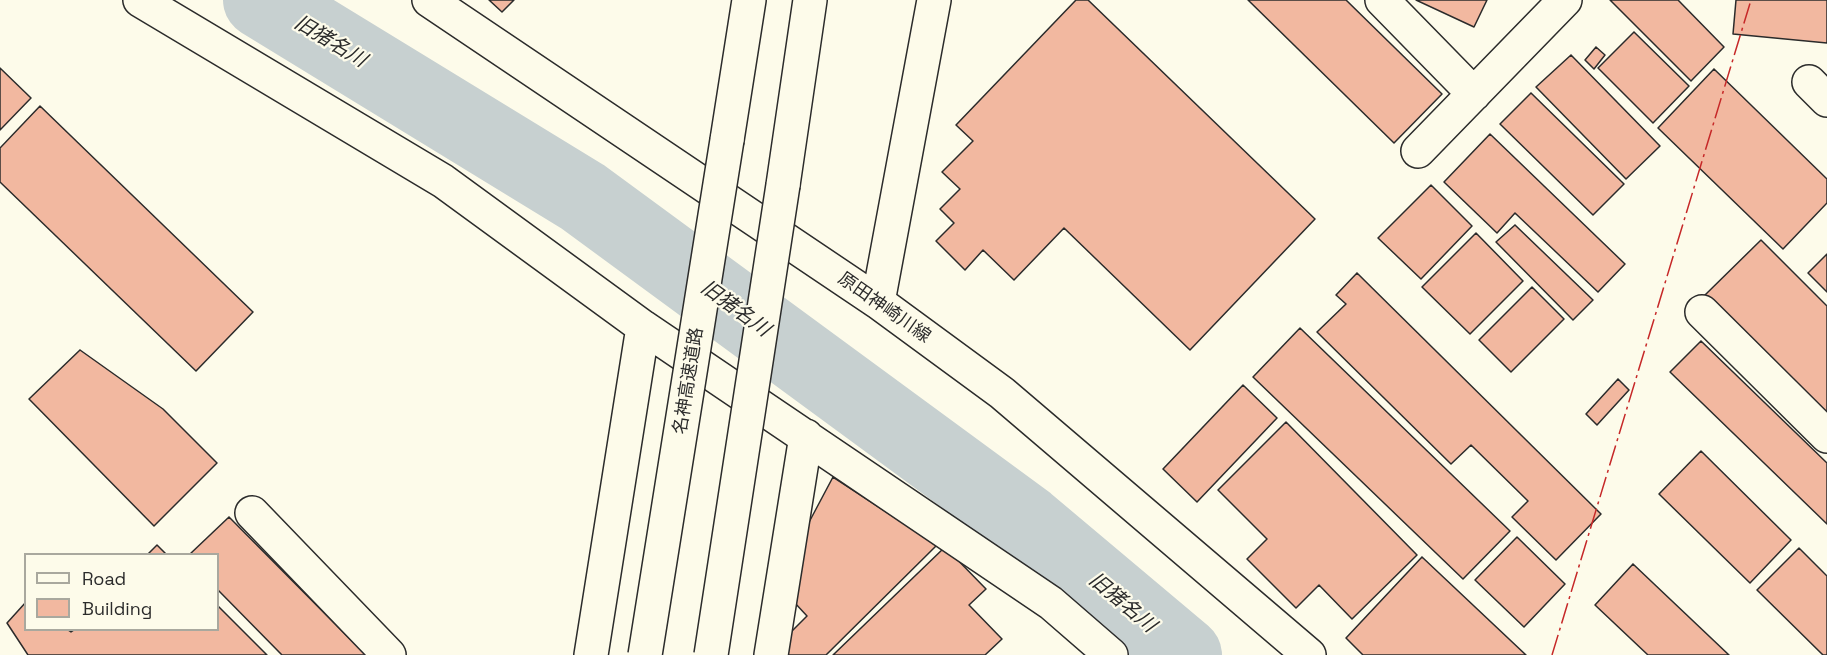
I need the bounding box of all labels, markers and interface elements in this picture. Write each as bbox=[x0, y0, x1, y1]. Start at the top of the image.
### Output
water label: 旧猪名川 bbox=[290, 11, 370, 73]
street label: 原田神崎川線 bbox=[834, 268, 934, 348]
water label: 旧猪名川 bbox=[696, 276, 774, 342]
street label: 名神高速道路 bbox=[670, 326, 708, 436]
legend bbox=[24, 553, 219, 631]
text: Road bbox=[82, 567, 126, 590]
water label: 旧猪名川 bbox=[1084, 568, 1160, 638]
text: Building bbox=[82, 597, 152, 620]

